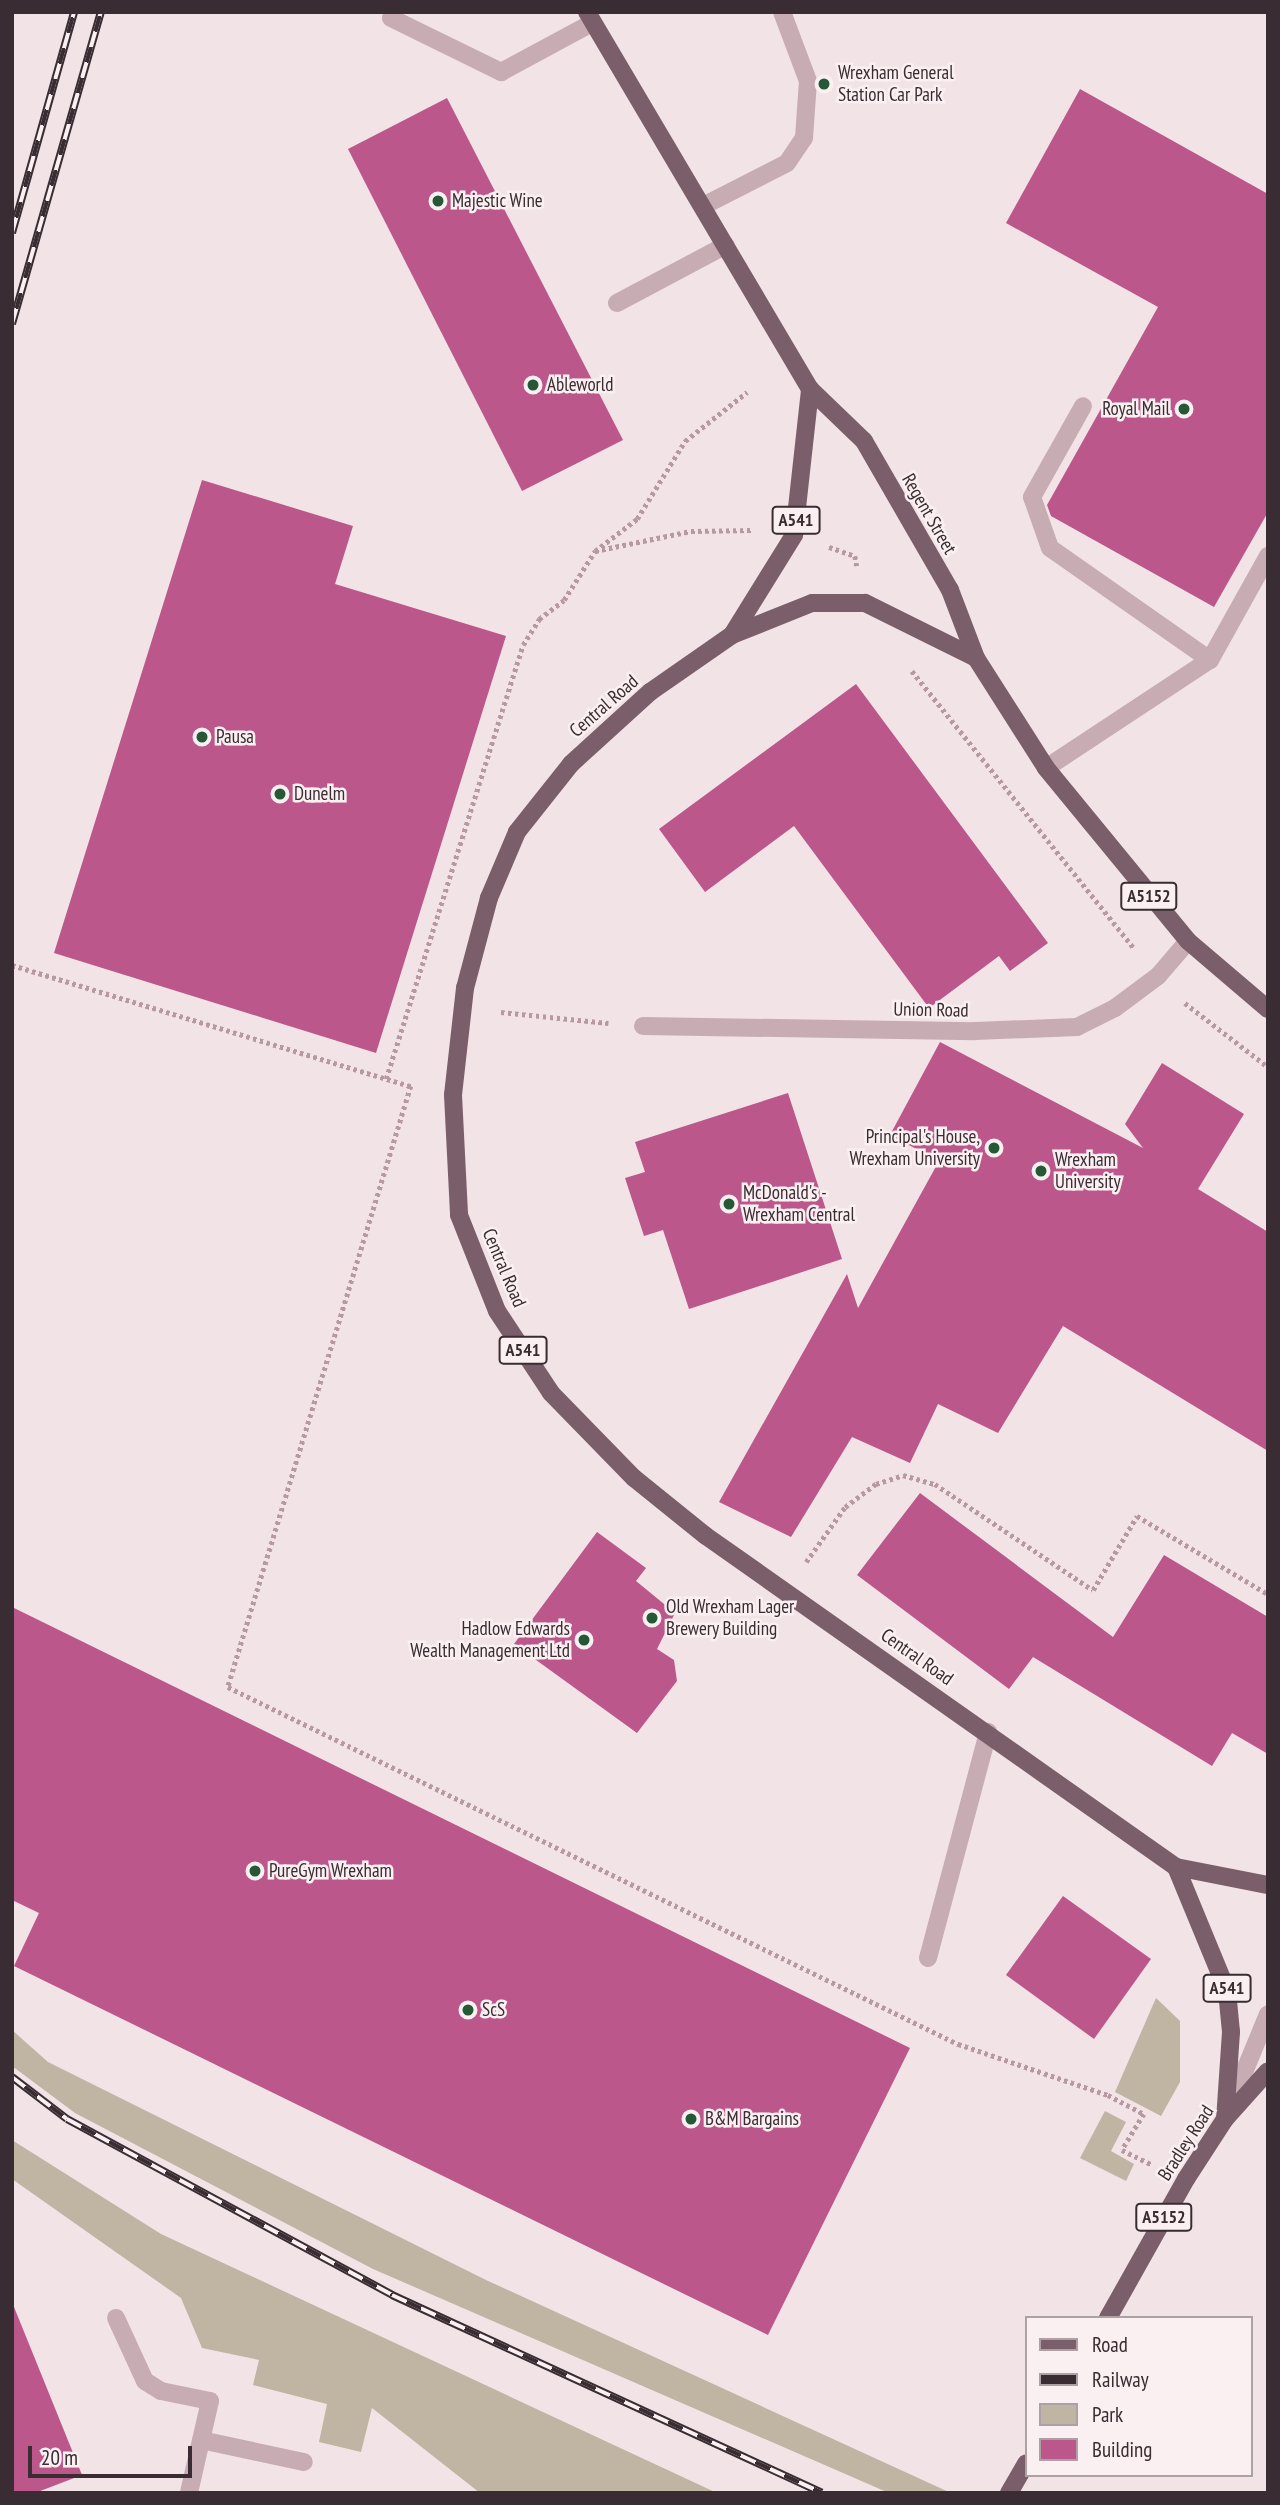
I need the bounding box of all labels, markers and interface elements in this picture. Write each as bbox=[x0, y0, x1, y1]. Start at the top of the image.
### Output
place label: Wrexham General Station Car Park bbox=[838, 62, 954, 106]
marker: Wrexham General Station Car Park bbox=[816, 76, 832, 92]
place label: Majestic Wine bbox=[452, 190, 543, 212]
marker: Majestic Wine bbox=[430, 193, 446, 209]
place label: Ableworld bbox=[547, 374, 613, 396]
marker: Ableworld bbox=[525, 377, 541, 393]
place label: Royal Mail bbox=[1102, 398, 1170, 420]
marker: Royal Mail bbox=[1176, 401, 1192, 417]
street label: Regent Street bbox=[897, 470, 961, 558]
road number: A541 bbox=[772, 506, 820, 534]
street label: Central Road bbox=[565, 670, 643, 742]
place label: Pausa bbox=[216, 726, 254, 748]
marker: Pausa bbox=[194, 729, 210, 745]
place label: Dunelm bbox=[294, 783, 345, 805]
marker: Dunelm bbox=[272, 786, 288, 802]
road number: A5152 bbox=[1119, 882, 1179, 911]
street label: Union Road bbox=[893, 998, 969, 1022]
place label: Principal's House, Wrexham University bbox=[849, 1126, 980, 1170]
marker: Principal's House, Wrexham University bbox=[986, 1140, 1002, 1156]
place label: Wrexham University bbox=[1055, 1149, 1121, 1193]
marker: Wrexham University bbox=[1033, 1163, 1049, 1179]
place label: McDonald's - Wrexham Central bbox=[743, 1182, 855, 1226]
marker: McDonald's - Wrexham Central bbox=[721, 1196, 737, 1212]
street label: Central Road bbox=[477, 1225, 531, 1311]
road number: A541 bbox=[498, 1336, 548, 1364]
place label: Old Wrexham Lager Brewery Building bbox=[666, 1596, 795, 1640]
marker: Old Wrexham Lager Brewery Building bbox=[644, 1610, 660, 1626]
place label: Hadlow Edwards Wealth Management Ltd bbox=[410, 1618, 570, 1662]
street label: Central Road bbox=[876, 1624, 958, 1690]
marker: Hadlow Edwards Wealth Management Ltd bbox=[576, 1632, 592, 1648]
place label: PureGym Wrexham bbox=[269, 1860, 392, 1882]
marker: PureGym Wrexham bbox=[247, 1863, 263, 1879]
road number: A541 bbox=[1202, 1974, 1252, 2002]
place label: ScS bbox=[482, 1999, 505, 2021]
marker: ScS bbox=[460, 2002, 476, 2018]
street label: Bradley Road bbox=[1153, 2101, 1219, 2185]
place label: B&M Bargains bbox=[705, 2108, 799, 2130]
marker: B&M Bargains bbox=[683, 2111, 699, 2127]
road number: A5152 bbox=[1134, 2202, 1194, 2232]
legend bbox=[1024, 2316, 1252, 2477]
text: Road bbox=[1092, 2331, 1128, 2358]
text: Railway bbox=[1092, 2366, 1149, 2393]
text: Park bbox=[1092, 2401, 1123, 2428]
scale bar bbox=[32, 2432, 196, 2476]
text: Building bbox=[1092, 2436, 1152, 2463]
text: 20 m bbox=[41, 2444, 78, 2471]

